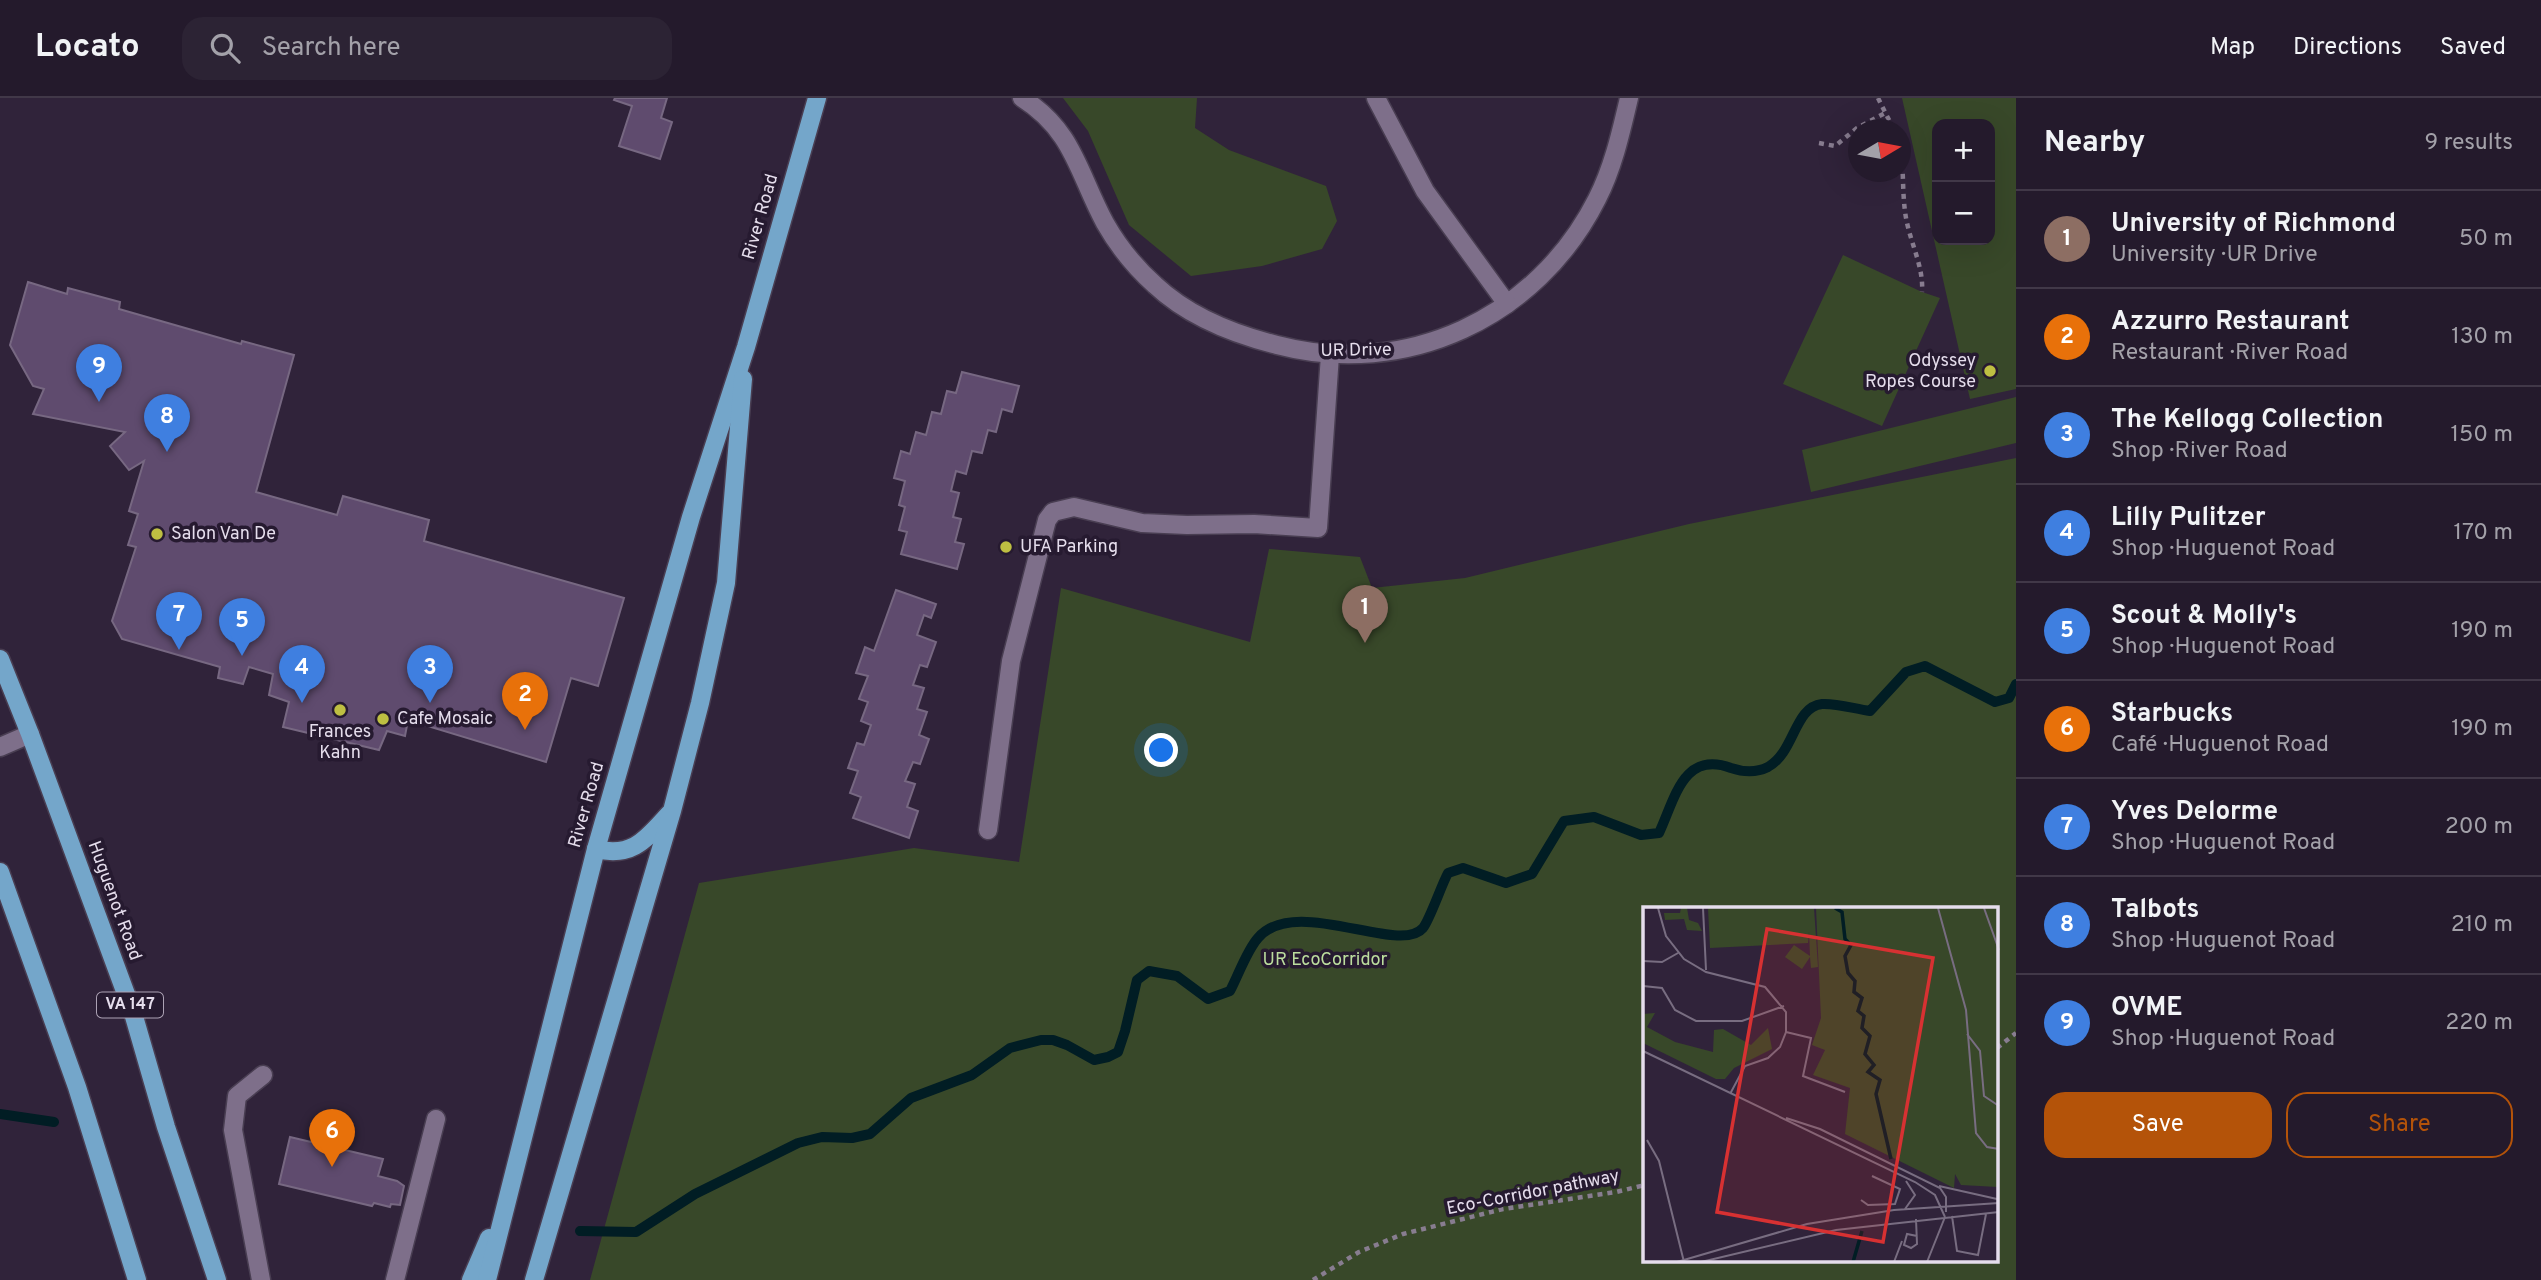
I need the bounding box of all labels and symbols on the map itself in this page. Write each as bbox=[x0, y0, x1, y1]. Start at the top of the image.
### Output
north arrow bbox=[1848, 119, 1911, 182]
street label: River Road bbox=[738, 171, 784, 263]
street label: UR Drive bbox=[1320, 339, 1392, 363]
pin: 9 bbox=[76, 344, 122, 402]
place label: Odyssey Ropes Course bbox=[1865, 350, 1976, 394]
marker: Odyssey Ropes Course bbox=[1982, 363, 1998, 379]
pin: 8 bbox=[144, 394, 190, 452]
place label: Salon Van De bbox=[171, 523, 276, 546]
marker: Salon Van De bbox=[149, 526, 165, 542]
place label: UFA Parking bbox=[1020, 536, 1118, 559]
marker: UFA Parking bbox=[998, 539, 1014, 555]
pin: 1 bbox=[1342, 585, 1388, 643]
pin: 7 bbox=[156, 592, 202, 650]
pin: 5 bbox=[219, 598, 265, 656]
pin: 4 bbox=[279, 645, 325, 703]
pin: 3 bbox=[407, 645, 453, 703]
pin: 2 bbox=[502, 672, 548, 730]
marker: Frances Kahn bbox=[332, 702, 348, 718]
place label: Cafe Mosaic bbox=[397, 708, 493, 731]
marker: Cafe Mosaic bbox=[375, 711, 391, 727]
place label: Frances Kahn bbox=[309, 721, 371, 765]
your location bbox=[1144, 733, 1178, 767]
street label: River Road bbox=[564, 759, 610, 851]
street label: Huguenot Road bbox=[82, 838, 146, 964]
inset map bbox=[1643, 907, 1998, 1262]
park label: UR EcoCorridor bbox=[1263, 949, 1387, 972]
road number: VA 147 bbox=[97, 992, 163, 1018]
pin: 6 bbox=[309, 1109, 355, 1167]
street label: Eco-Corridor pathway bbox=[1445, 1165, 1621, 1221]

